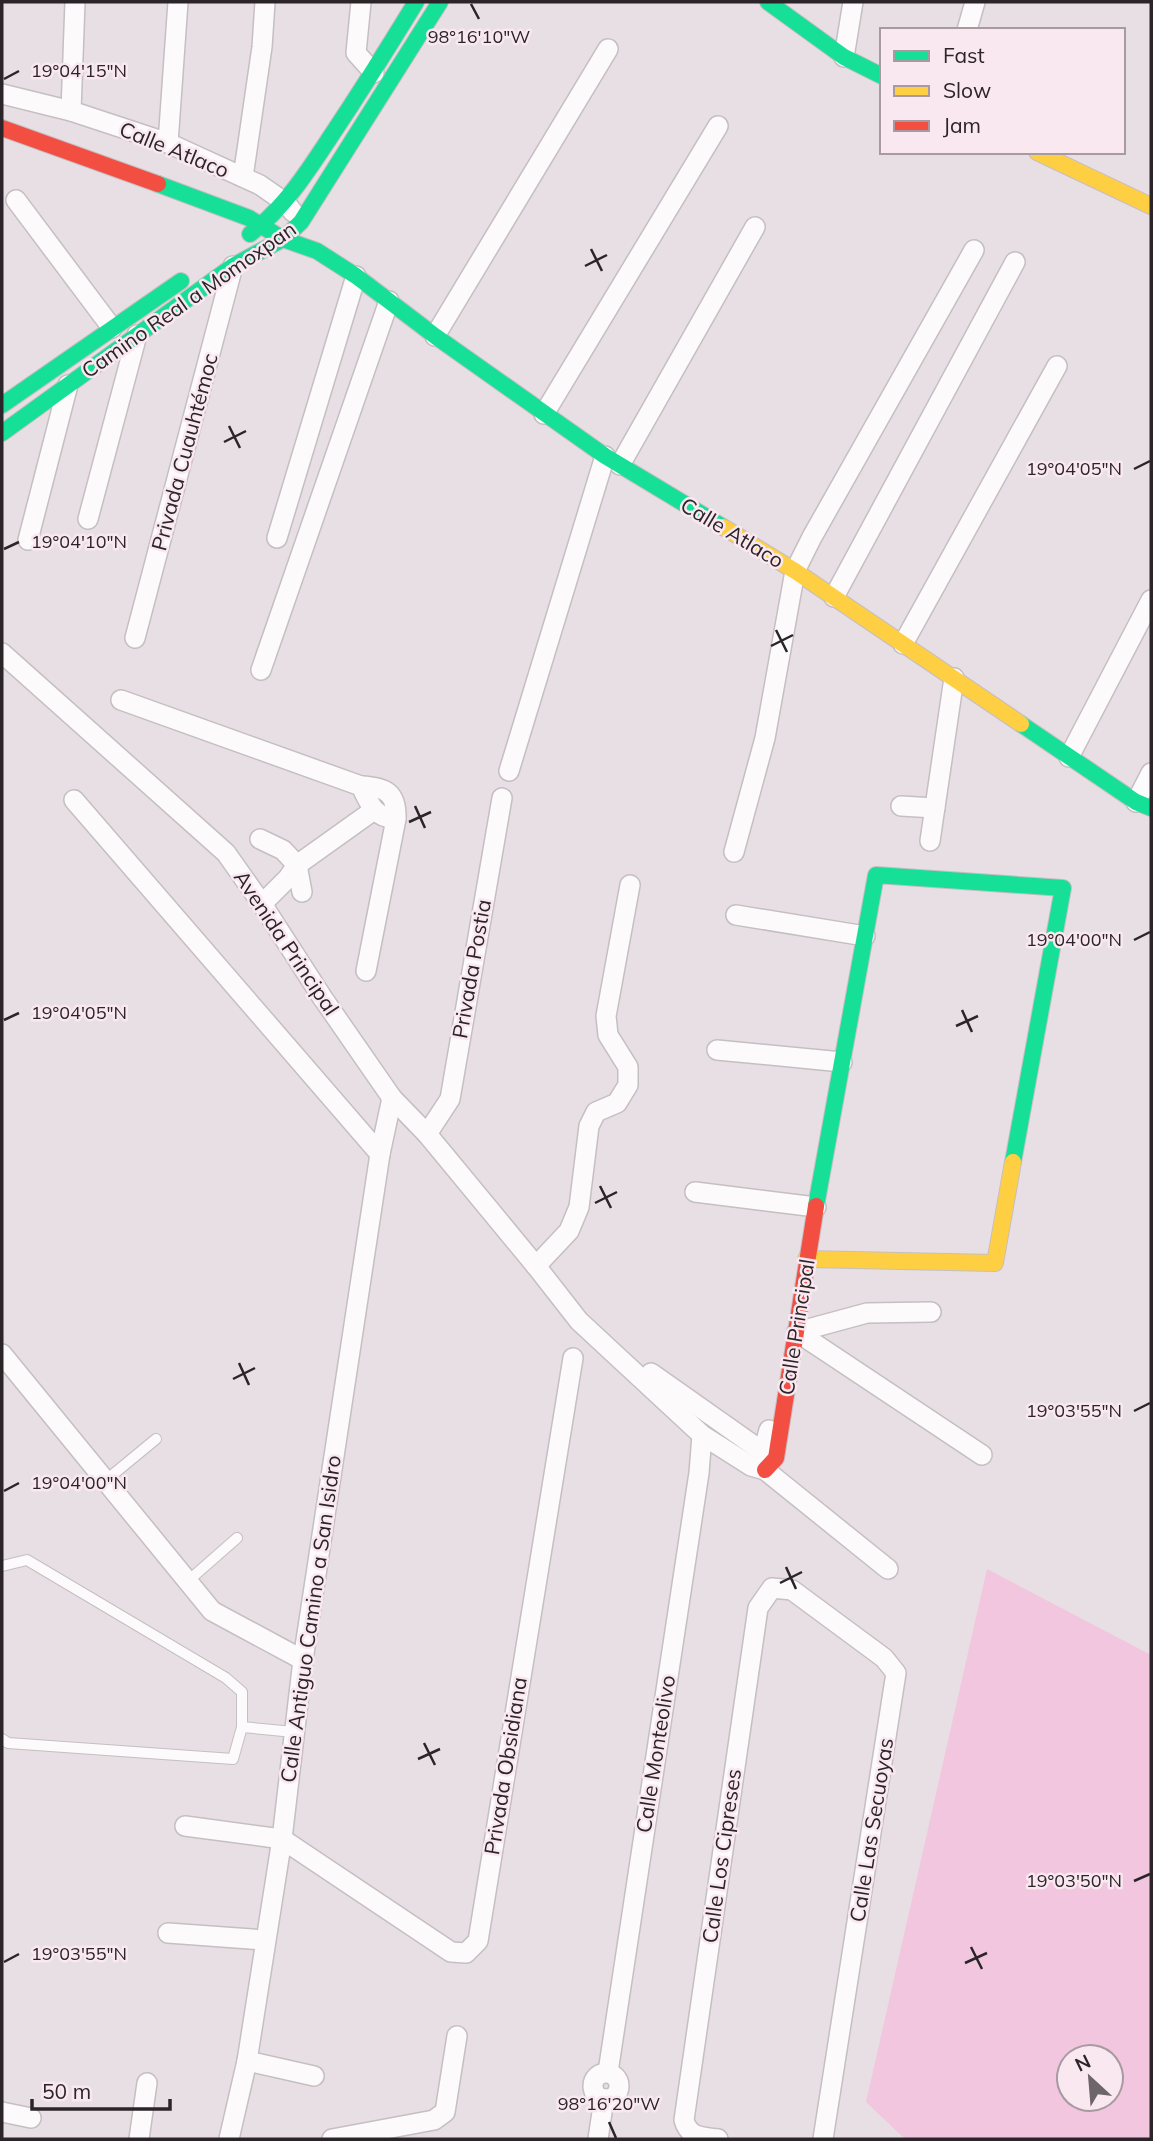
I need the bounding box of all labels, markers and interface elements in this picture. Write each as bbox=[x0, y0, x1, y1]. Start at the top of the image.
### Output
text: 98°16'10"W bbox=[428, 25, 530, 48]
legend bbox=[880, 28, 1125, 154]
text: Fast bbox=[943, 42, 985, 68]
text: 19°04'15"N bbox=[31, 59, 127, 82]
text: Slow bbox=[943, 77, 991, 103]
text: Jam bbox=[943, 112, 981, 138]
street label: Calle Atlaco bbox=[116, 115, 233, 183]
street label: Camino Real a Momoxpan bbox=[76, 215, 301, 383]
street label: Privada Cuauhtémoc bbox=[145, 350, 223, 553]
text: 19°04'05"N bbox=[1026, 457, 1122, 480]
street label: Calle Atlaco bbox=[676, 491, 789, 573]
text: 19°04'10"N bbox=[31, 530, 127, 553]
street label: Avenida Principal bbox=[229, 865, 345, 1020]
street label: Privada Postia bbox=[446, 897, 496, 1040]
text: 19°04'00"N bbox=[1026, 928, 1122, 951]
text: 19°04'05"N bbox=[31, 1001, 127, 1024]
street label: Calle Principal bbox=[772, 1257, 820, 1397]
text: 19°03'55"N bbox=[1026, 1399, 1122, 1422]
street label: Calle Antiguo Camino a San Isidro bbox=[274, 1454, 346, 1784]
text: 19°04'00"N bbox=[31, 1471, 127, 1494]
street label: Calle Monteolivo bbox=[630, 1673, 680, 1835]
street label: Privada Obsidiana bbox=[478, 1675, 532, 1857]
street label: Calle Las Secuoyas bbox=[844, 1736, 898, 1924]
street label: Calle Los Cipreses bbox=[696, 1767, 746, 1945]
text: 19°03'50"N bbox=[1026, 1869, 1122, 1892]
text: 19°03'55"N bbox=[31, 1942, 127, 1965]
north arrow bbox=[1055, 2043, 1125, 2113]
text: N bbox=[1071, 2049, 1094, 2077]
scale bar bbox=[32, 2068, 170, 2112]
text: 50 m bbox=[42, 2078, 91, 2104]
text: 98°16'20"W bbox=[558, 2092, 660, 2115]

